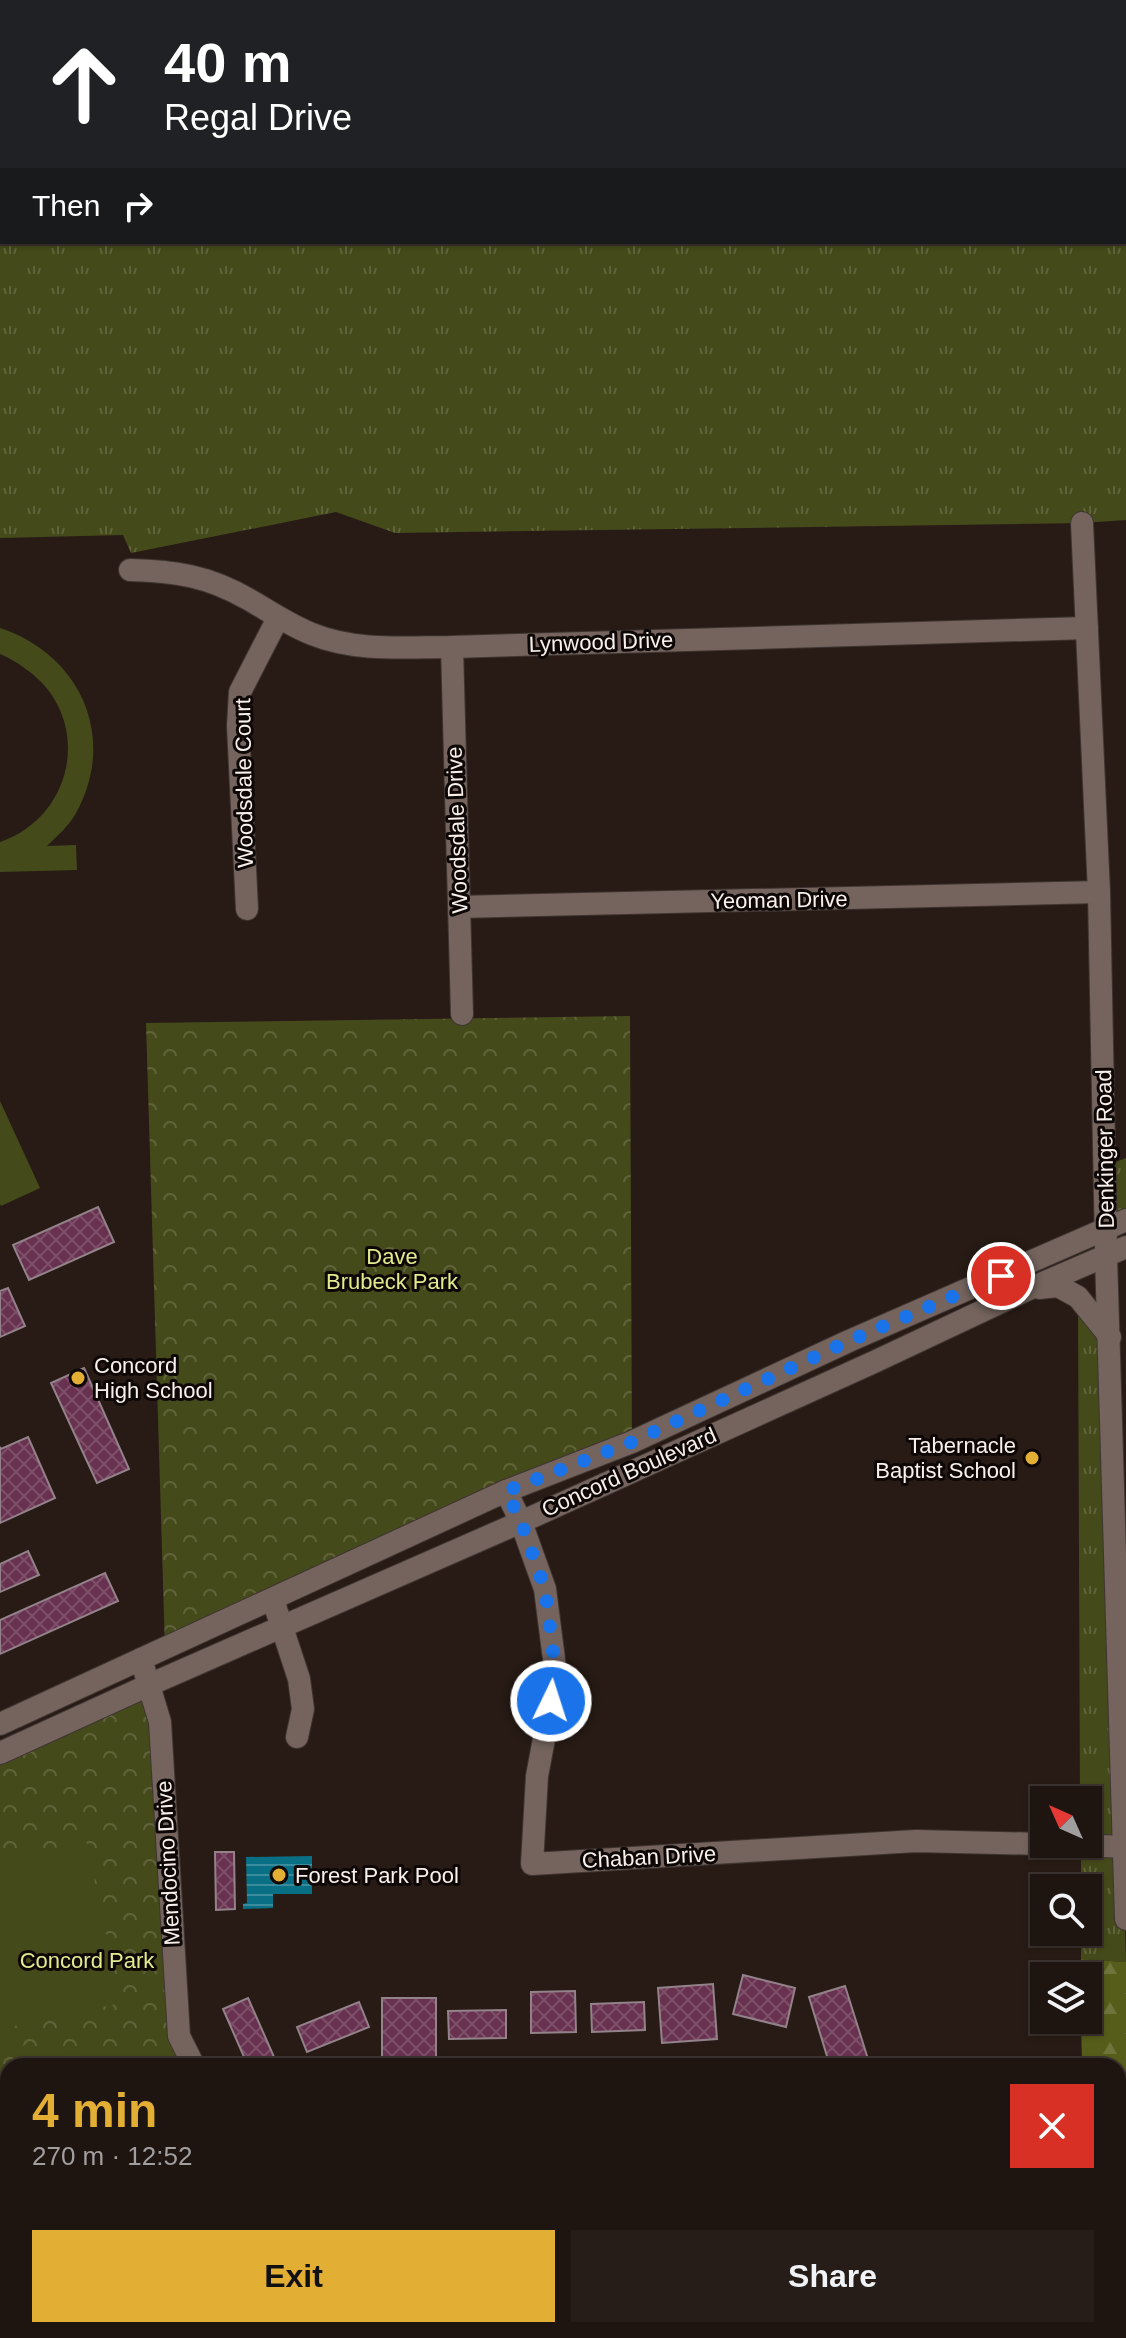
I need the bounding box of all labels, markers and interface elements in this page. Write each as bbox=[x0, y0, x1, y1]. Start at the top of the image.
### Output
text: 40 m bbox=[164, 31, 292, 94]
icon: ahead bbox=[32, 32, 136, 136]
text: Regal Drive bbox=[164, 97, 352, 138]
icon: right bbox=[116, 184, 160, 228]
text: Then bbox=[32, 189, 100, 222]
street label: Lynwood Drive bbox=[528, 627, 674, 657]
street label: Woodsdale Court bbox=[230, 698, 258, 868]
street label: Woodsdale Drive bbox=[442, 746, 472, 914]
street label: Yeoman Drive bbox=[710, 886, 848, 914]
street label: Denkinger Road bbox=[1091, 1069, 1119, 1229]
pin bbox=[967, 1242, 1035, 1310]
park label: Dave Brubeck Park bbox=[326, 1244, 459, 1294]
icon: arrive bbox=[979, 1254, 1023, 1298]
place label: Concord High School bbox=[94, 1353, 213, 1403]
marker: Concord High School bbox=[69, 1369, 87, 1387]
street label: Concord Boulevard bbox=[538, 1422, 720, 1522]
place label: Tabernacle Baptist School bbox=[875, 1433, 1016, 1483]
marker: Tabernacle Baptist School bbox=[1023, 1449, 1041, 1467]
position arrow bbox=[509, 1659, 593, 1743]
street label: Mendocino Drive bbox=[151, 1780, 185, 1946]
north arrow bbox=[1030, 1786, 1102, 1858]
map controls bbox=[1030, 1786, 1102, 2034]
street label: Chaban Drive bbox=[581, 1841, 717, 1873]
place label: Forest Park Pool bbox=[295, 1863, 459, 1888]
marker: Forest Park Pool bbox=[270, 1866, 288, 1884]
button: search bbox=[1030, 1874, 1102, 1946]
park label: Concord Park bbox=[20, 1948, 155, 1973]
button: layers bbox=[1030, 1962, 1102, 2034]
text: 4 min bbox=[32, 2084, 157, 2137]
button: close bbox=[1010, 2084, 1094, 2168]
text: 270 m · 12:52 bbox=[32, 2141, 192, 2171]
button: Exit bbox=[32, 2230, 555, 2322]
button: Share bbox=[571, 2230, 1094, 2322]

